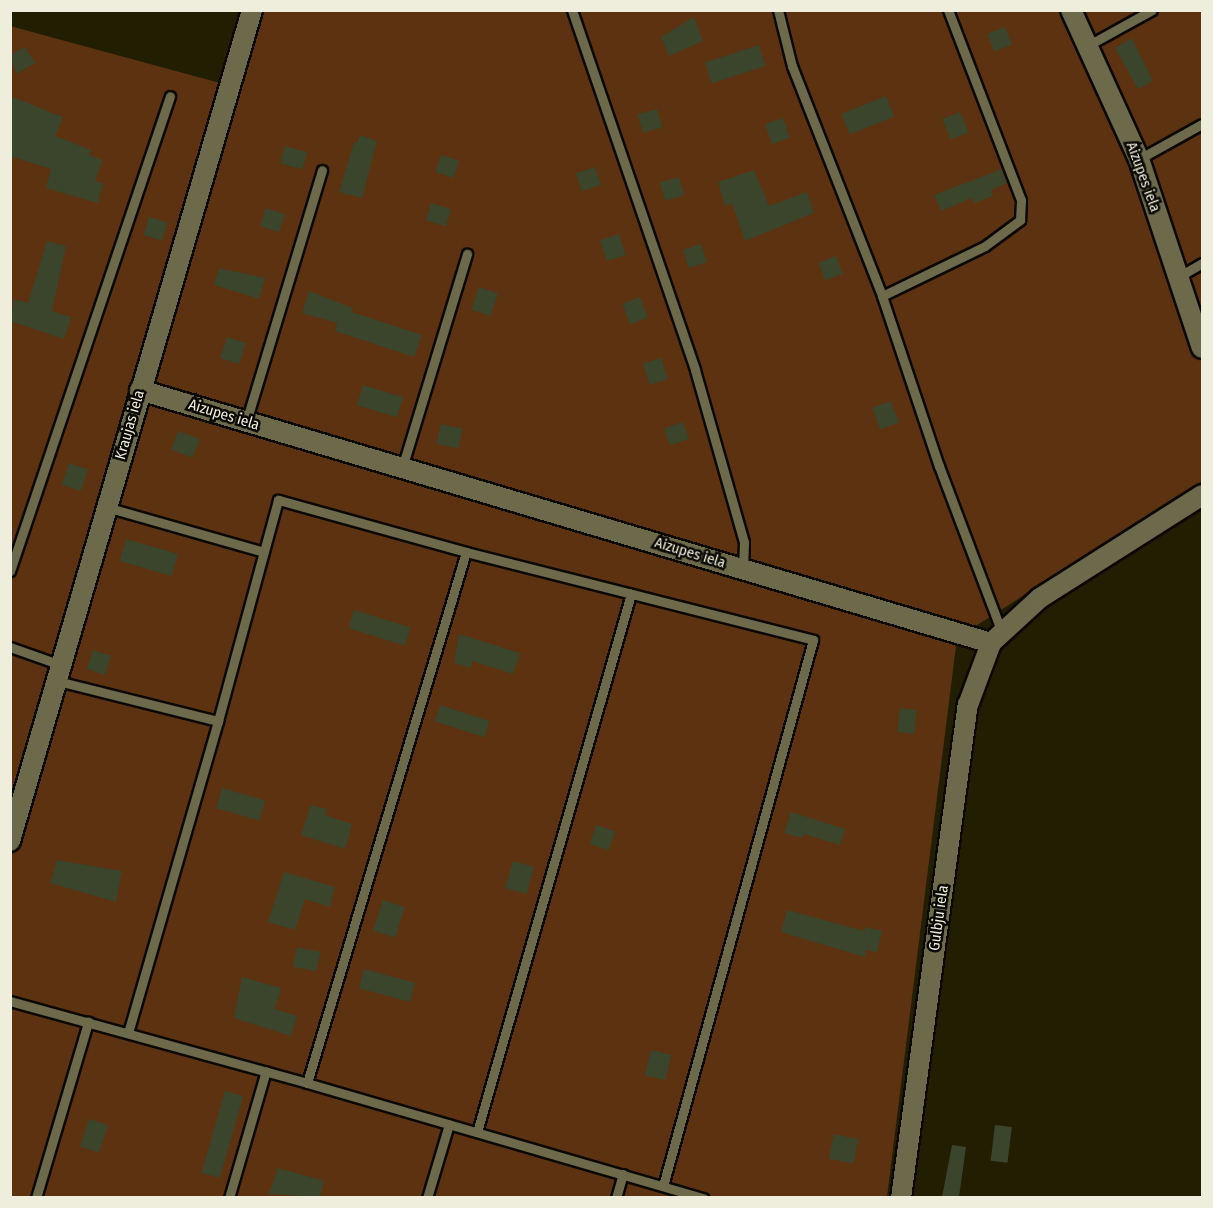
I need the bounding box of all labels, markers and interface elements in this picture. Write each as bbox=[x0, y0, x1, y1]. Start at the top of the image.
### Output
street label: Aizupes iela bbox=[1122, 140, 1164, 214]
street label: Kraujas iela bbox=[112, 388, 148, 462]
street label: Aizupes iela bbox=[186, 396, 262, 434]
street label: Aizupes iela bbox=[652, 534, 728, 572]
street label: Gulbju iela bbox=[925, 884, 953, 952]

